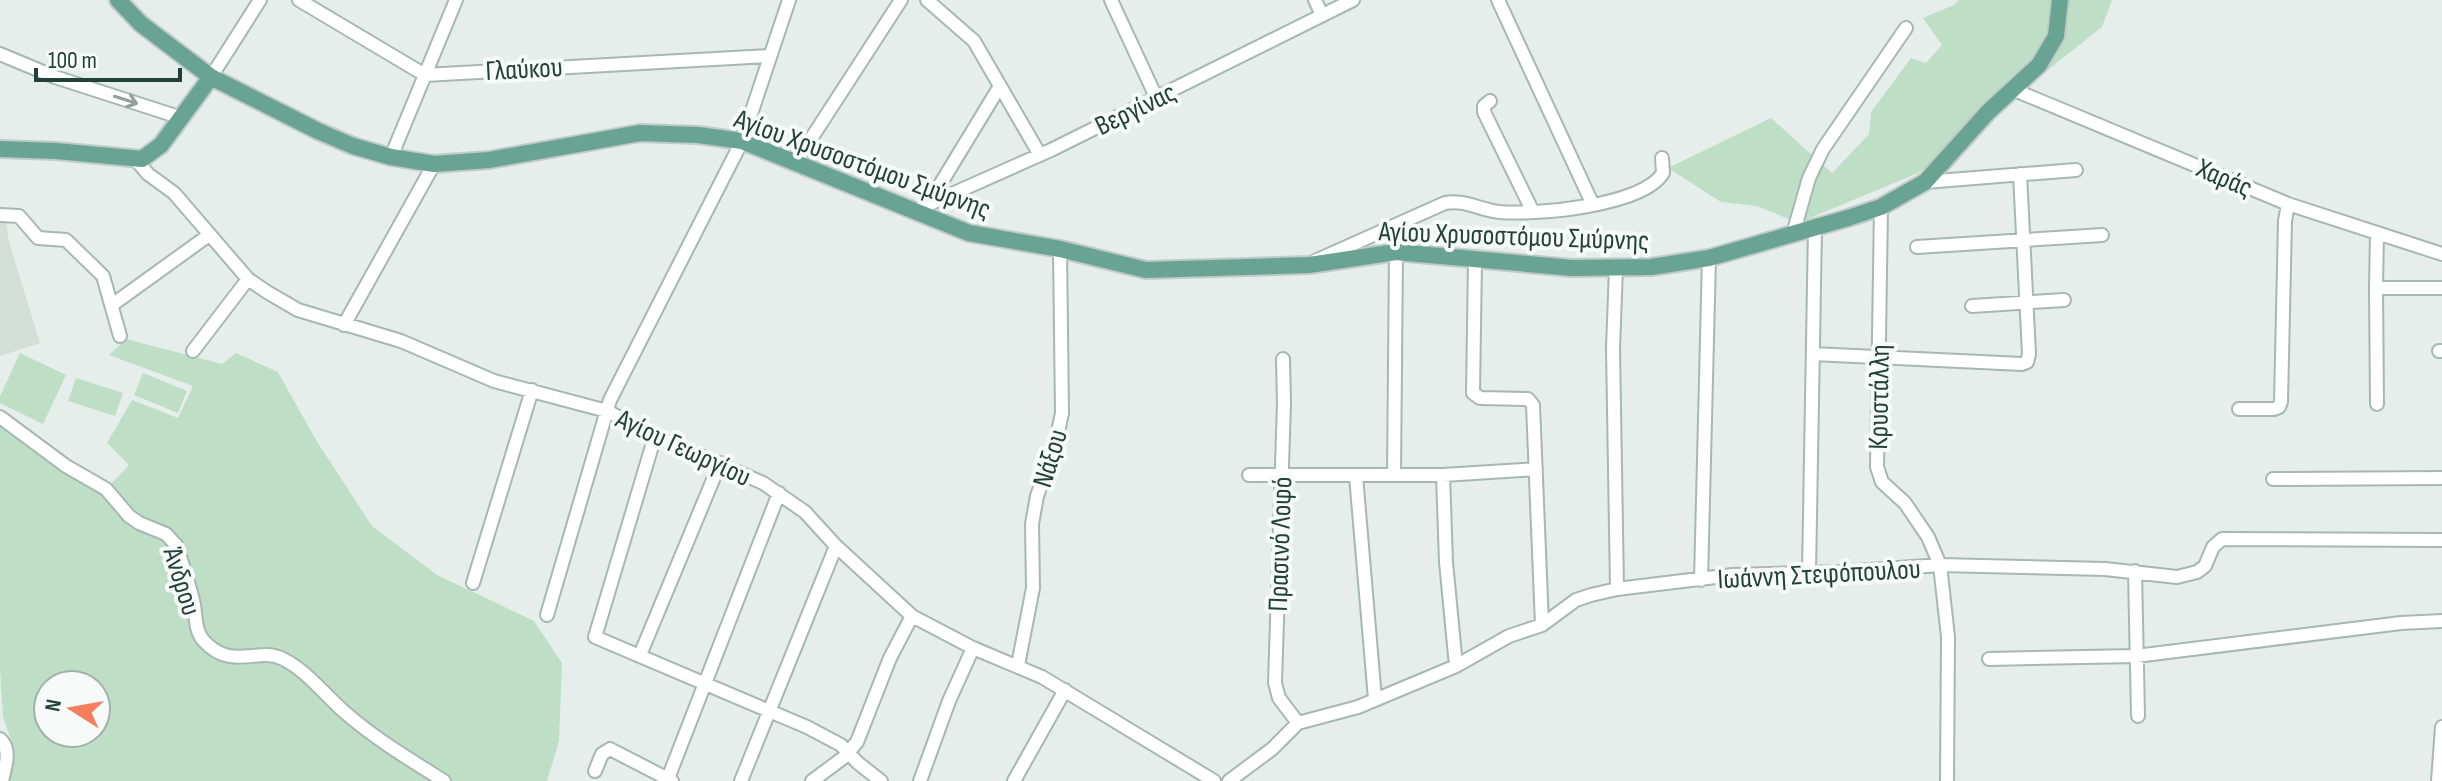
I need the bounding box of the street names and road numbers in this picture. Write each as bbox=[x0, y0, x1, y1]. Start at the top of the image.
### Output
street label: Γλαύκου bbox=[485, 51, 564, 88]
street label: Βεργίνας bbox=[1090, 76, 1181, 143]
street label: Αγίου Χρυσοστόμου Σμύρνης bbox=[729, 102, 995, 226]
street label: Χαράς bbox=[2191, 152, 2257, 205]
street label: Αγίου Χρυσοστόμου Σμύρνης bbox=[1377, 215, 1650, 258]
street label: Κρυστάλλη bbox=[1862, 344, 1897, 450]
street label: Αγίου Γεωργίου bbox=[610, 402, 756, 494]
street label: Νάξου bbox=[1026, 425, 1075, 491]
street label: Πρασινό Λοφό bbox=[1262, 476, 1299, 612]
street label: Άνδρου bbox=[156, 543, 208, 619]
street label: Ιωάννη Στεφόπουλου bbox=[1717, 553, 1921, 596]

